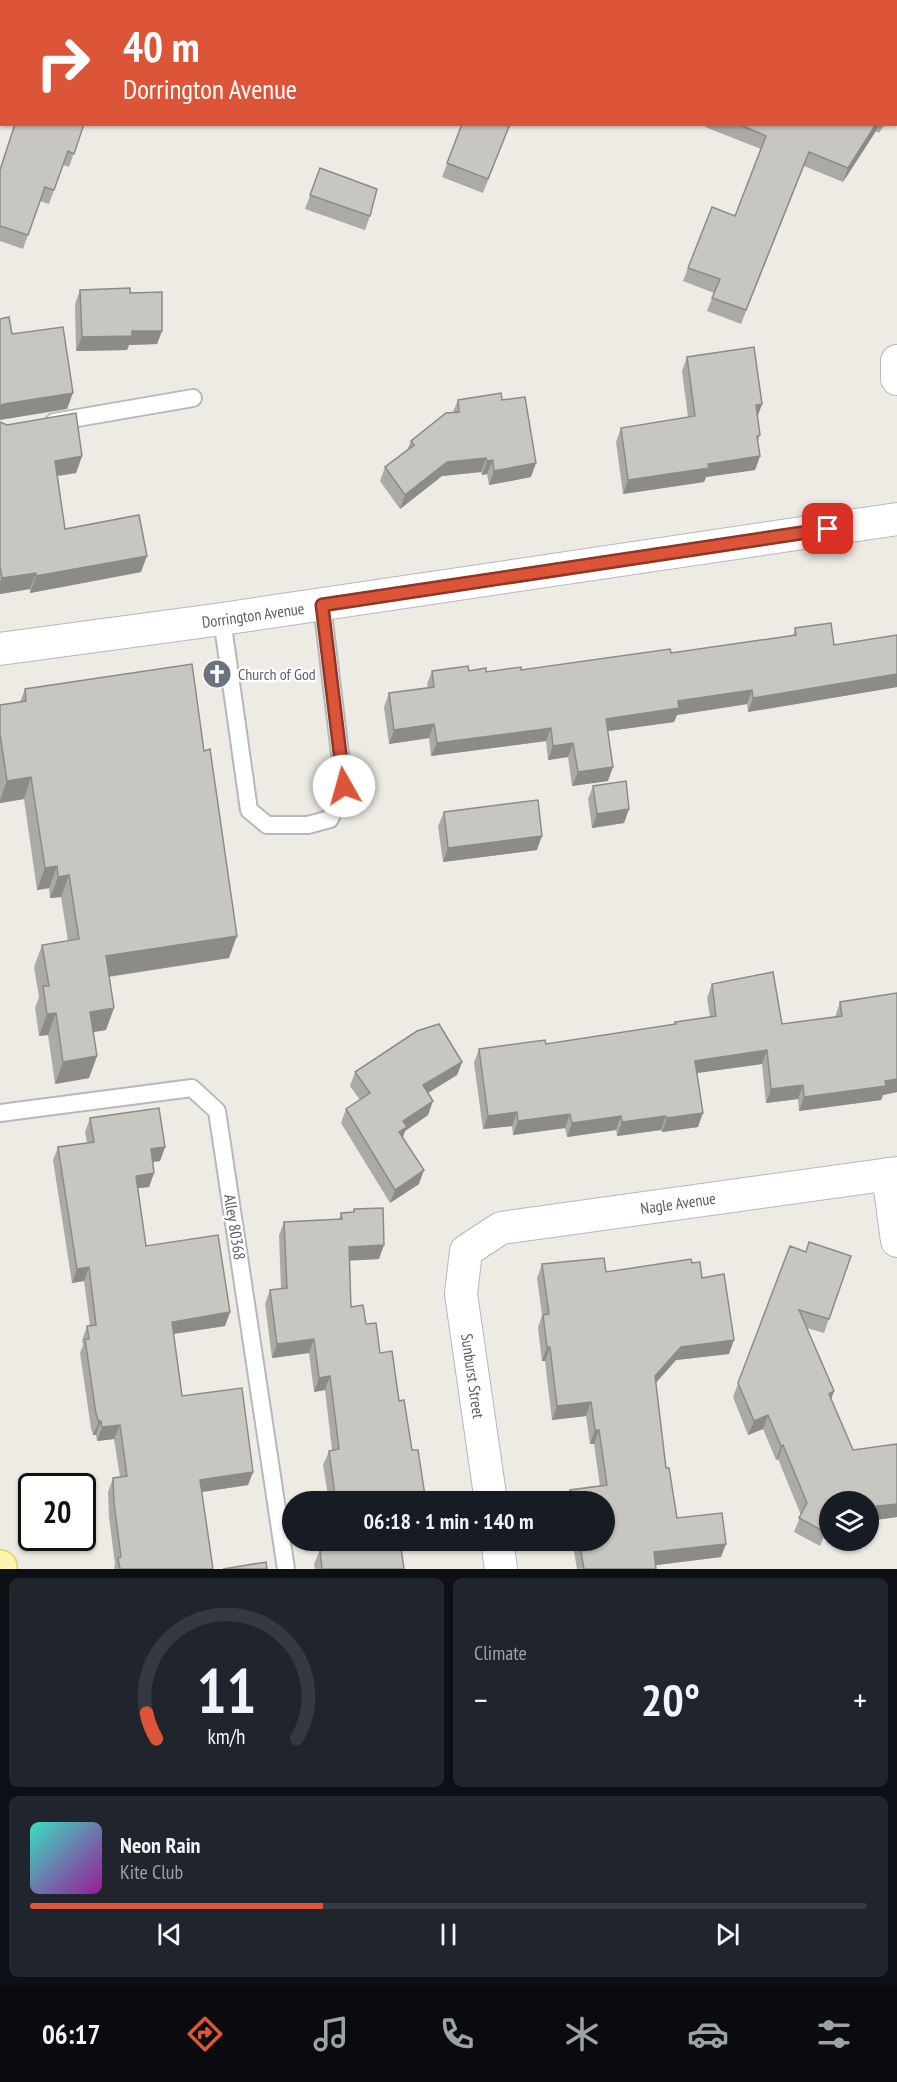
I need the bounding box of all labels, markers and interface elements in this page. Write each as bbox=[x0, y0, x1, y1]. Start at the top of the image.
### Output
text: 40 m bbox=[123, 19, 200, 74]
icon: right bbox=[24, 24, 102, 102]
text: Dorrington Avenue bbox=[123, 72, 297, 106]
pin bbox=[802, 503, 853, 554]
icon: arrive bbox=[811, 512, 844, 545]
street label: Dorrington Avenue bbox=[201, 598, 305, 632]
church icon: Church of God bbox=[201, 658, 233, 690]
place label: Church of God bbox=[238, 664, 316, 684]
position arrow bbox=[312, 754, 376, 818]
street label: Nagle Avenue bbox=[639, 1188, 717, 1218]
street label: Alley 80368 bbox=[220, 1193, 250, 1261]
street label: Sunburst Street bbox=[457, 1332, 489, 1420]
speed limit sign: 20 bbox=[18, 1473, 96, 1551]
map controls bbox=[819, 1491, 879, 1551]
button: layers bbox=[819, 1491, 879, 1551]
text: 06:18 · 1 min · 140 m bbox=[363, 1507, 534, 1535]
text: Climate bbox=[474, 1640, 527, 1666]
text: 11 bbox=[197, 1649, 256, 1730]
text: 20° bbox=[641, 1670, 700, 1728]
text: − bbox=[474, 1678, 488, 1721]
text: + bbox=[853, 1678, 867, 1721]
text: km/h bbox=[207, 1723, 246, 1751]
text: Neon Rain bbox=[120, 1831, 200, 1859]
text: Kite Club bbox=[120, 1859, 183, 1885]
icon: previous bbox=[153, 1918, 186, 1951]
icon: pause bbox=[432, 1918, 465, 1951]
icon: next bbox=[711, 1918, 744, 1951]
icon: directions bbox=[184, 2013, 226, 2055]
icon: music bbox=[310, 2013, 352, 2055]
icon: phone bbox=[436, 2013, 478, 2055]
icon: climate bbox=[561, 2013, 603, 2055]
icon: car bbox=[687, 2013, 729, 2055]
icon: filters bbox=[813, 2013, 855, 2055]
text: 06:17 bbox=[42, 2017, 100, 2051]

